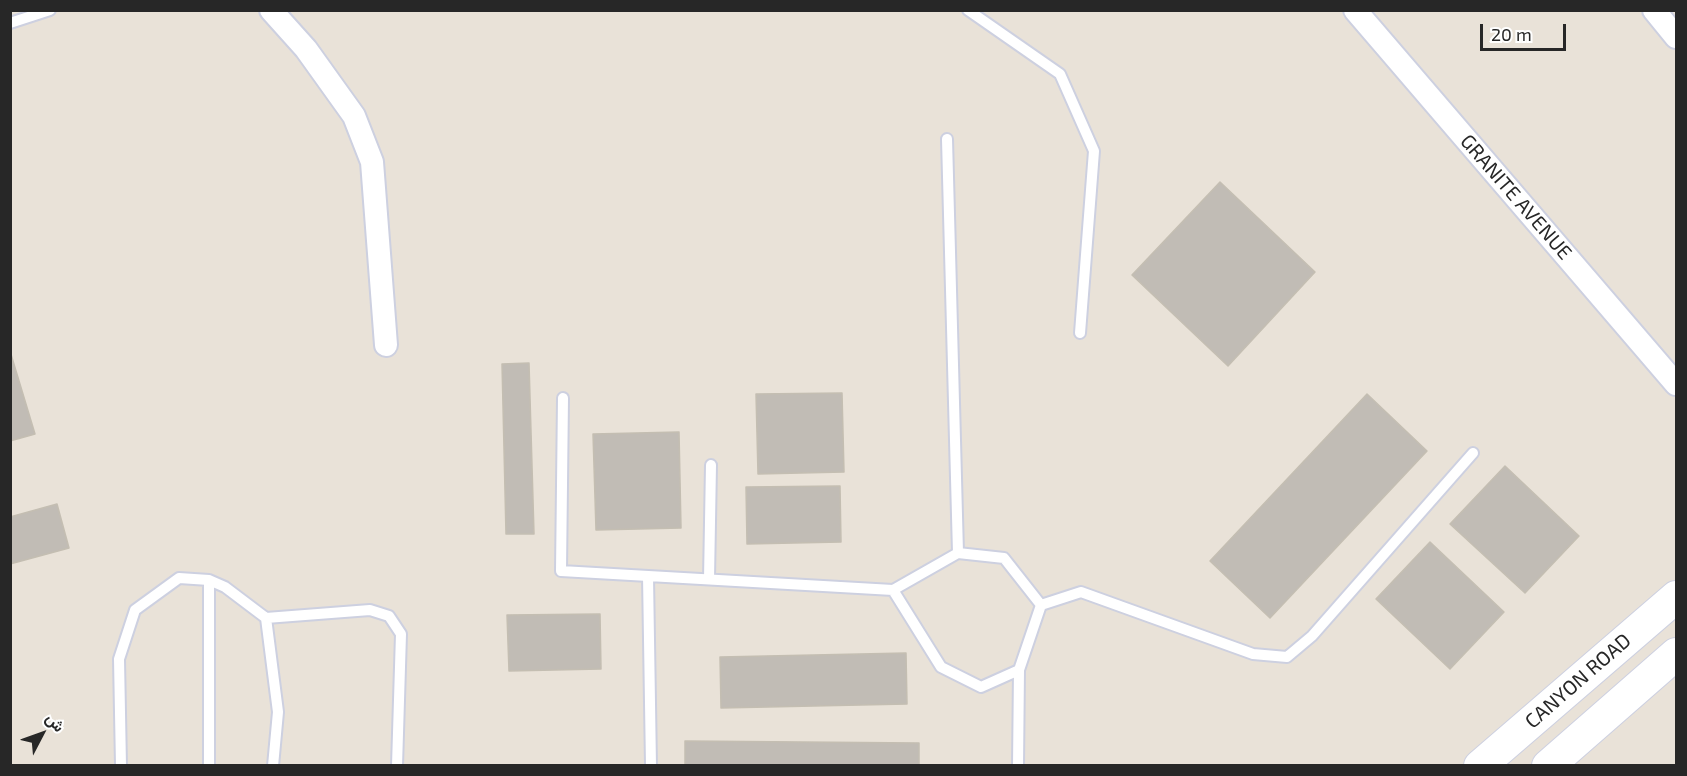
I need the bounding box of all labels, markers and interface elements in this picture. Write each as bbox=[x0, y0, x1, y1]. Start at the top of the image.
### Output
scale bar bbox=[1483, 12, 1568, 50]
text: 20 m bbox=[1491, 23, 1532, 45]
street label: GRANITE AVENUE bbox=[1455, 130, 1577, 264]
street label: CANYON ROAD bbox=[1520, 629, 1636, 733]
north arrow bbox=[12, 704, 72, 764]
text: ش bbox=[42, 708, 69, 735]

